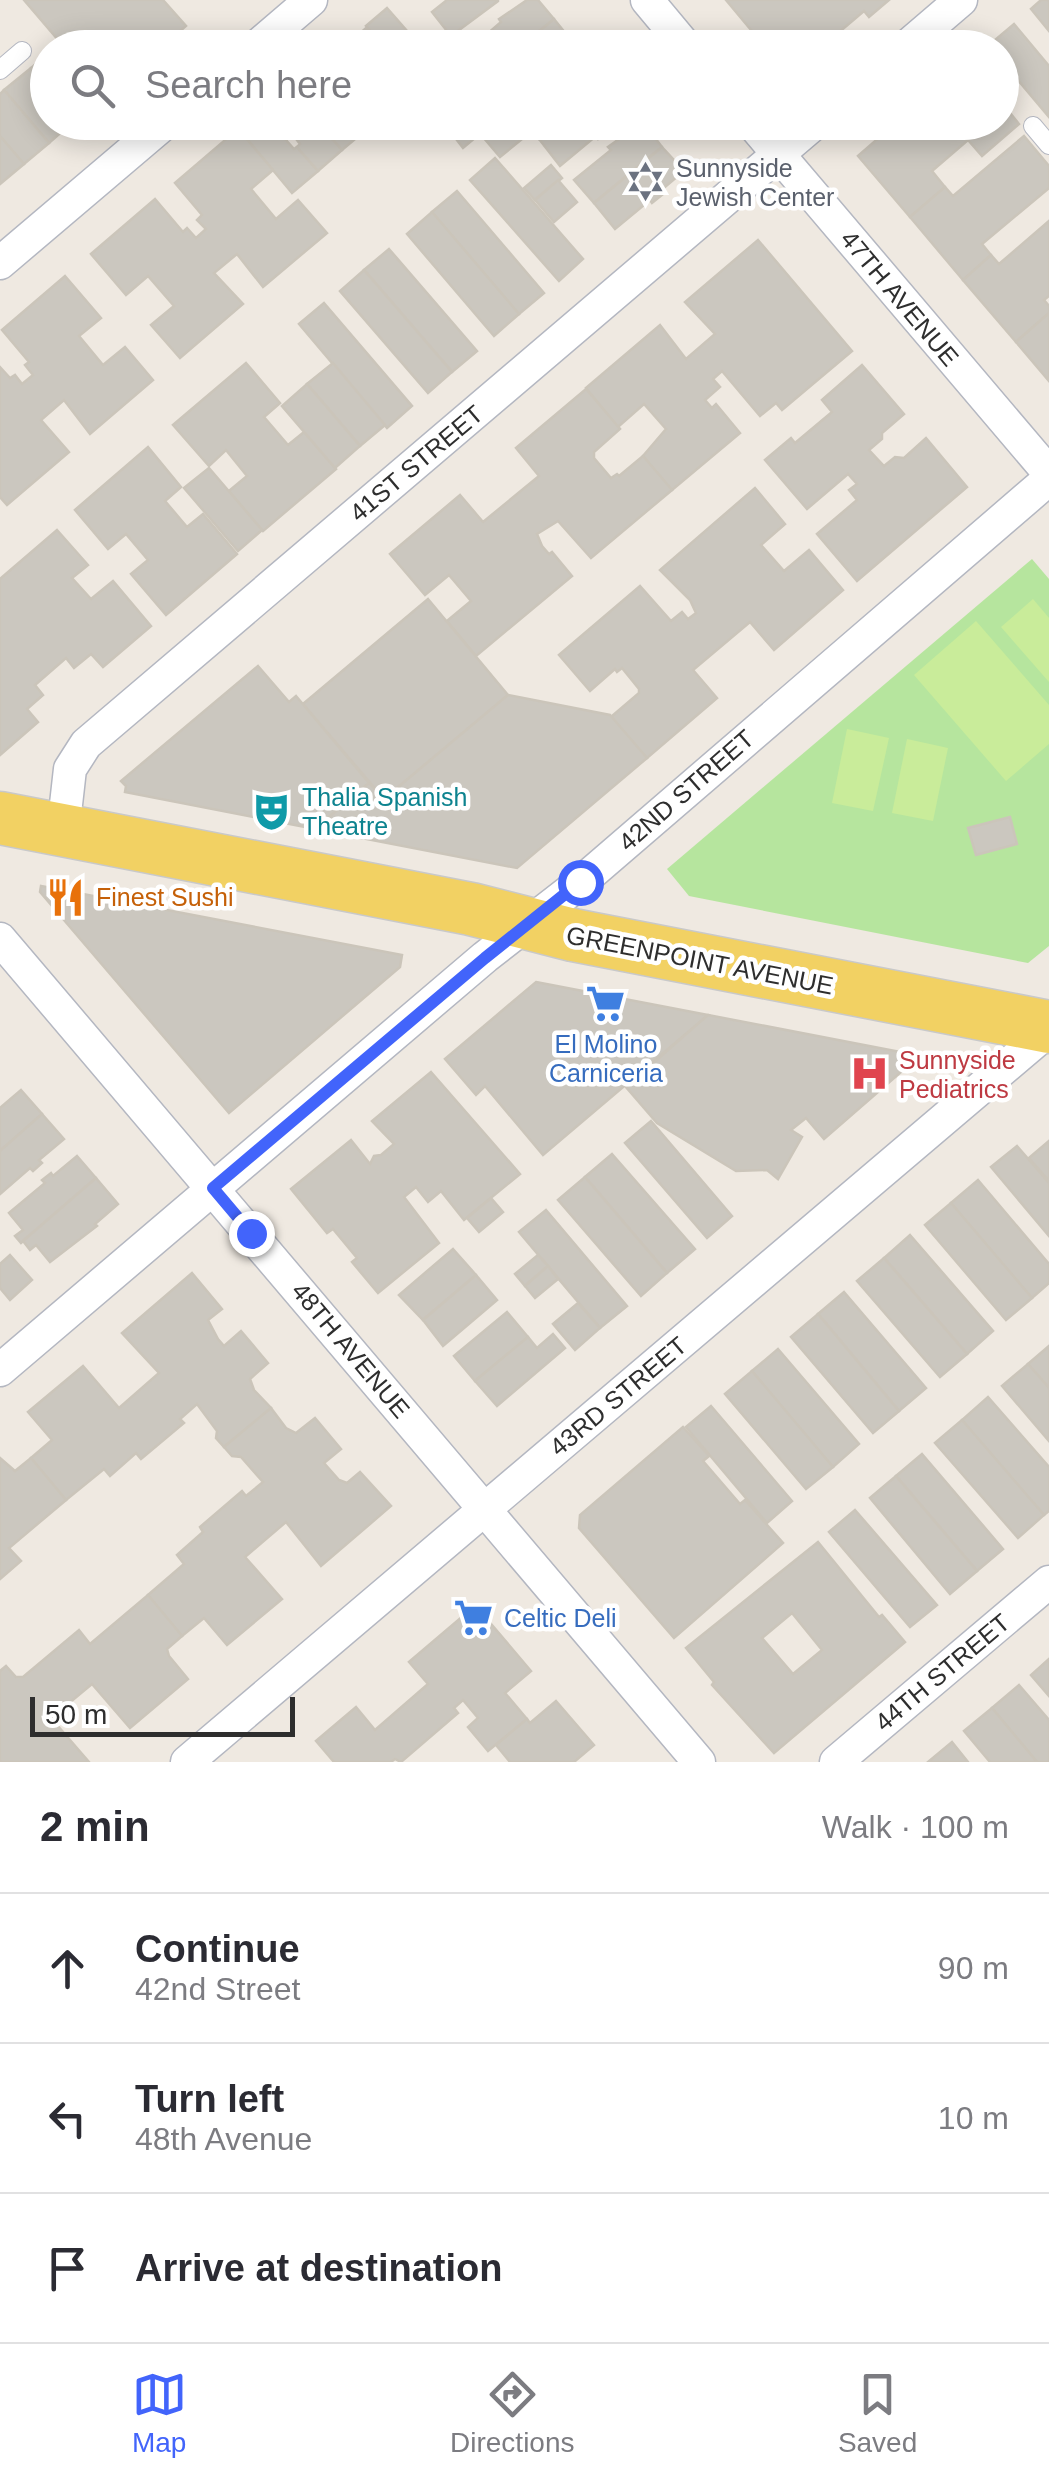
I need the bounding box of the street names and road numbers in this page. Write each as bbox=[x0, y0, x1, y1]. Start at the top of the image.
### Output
street label: 47TH AVENUE bbox=[835, 225, 965, 371]
street label: 41ST STREET bbox=[344, 399, 488, 527]
street label: 42ND STREET bbox=[613, 724, 759, 856]
street label: GREENPOINT AVENUE bbox=[564, 920, 836, 1000]
street label: 48TH AVENUE bbox=[286, 1277, 416, 1423]
street label: 43RD STREET bbox=[544, 1331, 692, 1461]
street label: 44TH STREET bbox=[869, 1608, 1015, 1736]

